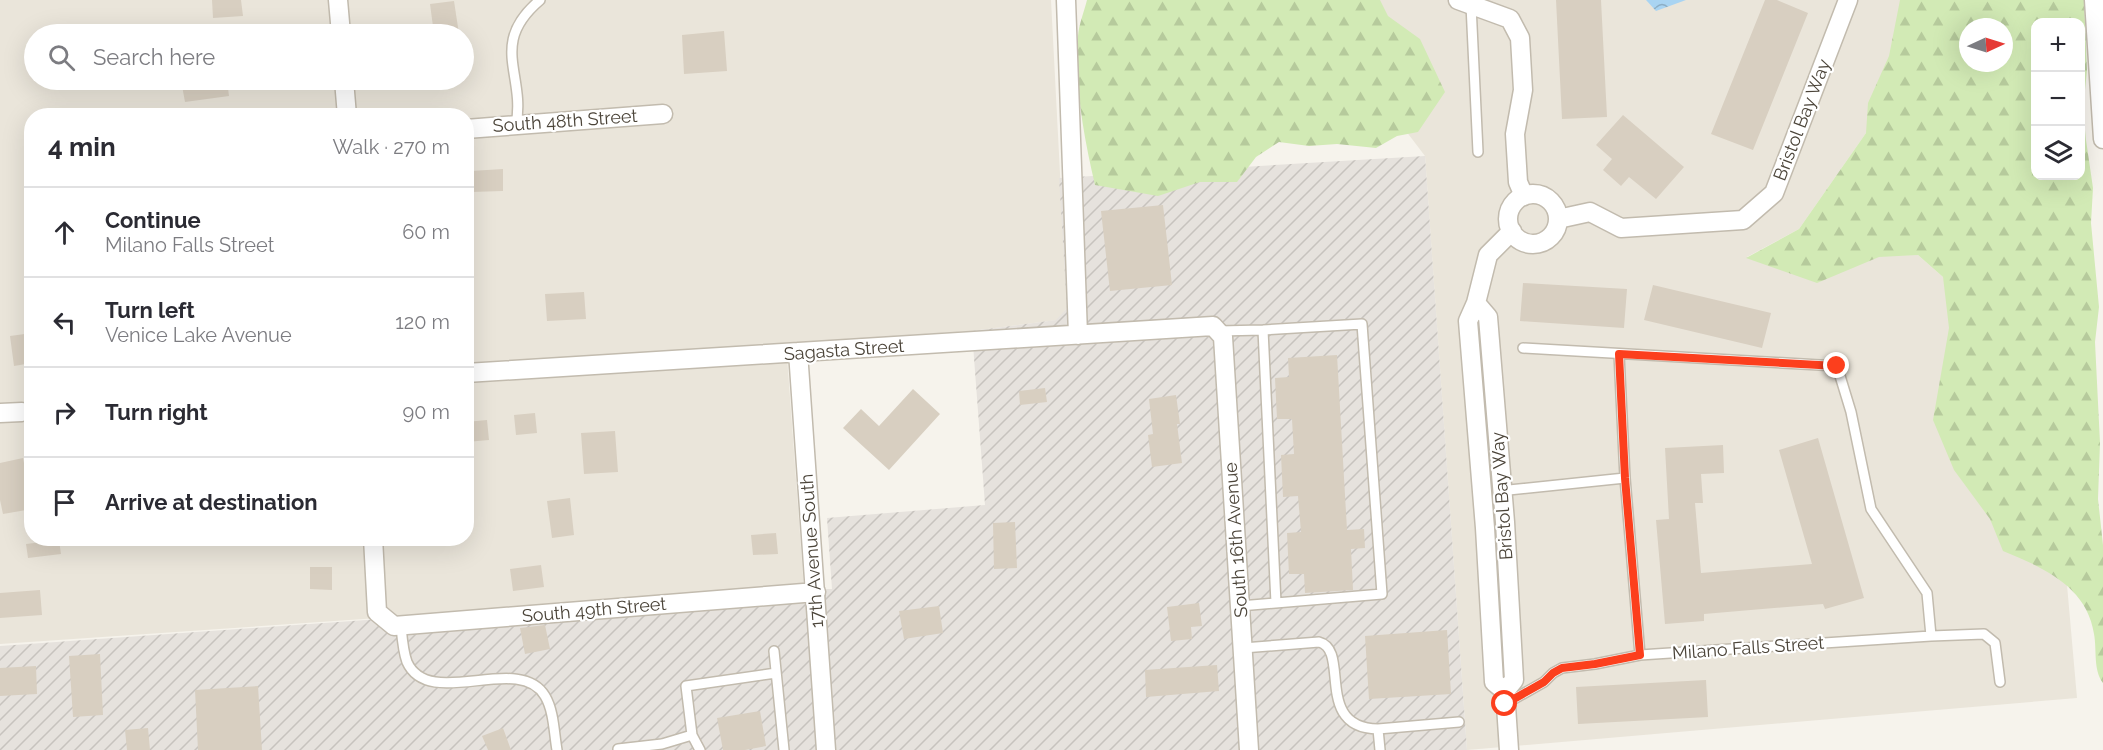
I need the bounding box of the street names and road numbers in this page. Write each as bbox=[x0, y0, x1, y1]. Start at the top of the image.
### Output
street label: Bristol Bay Way bbox=[1769, 56, 1834, 184]
street label: South 48th Street bbox=[492, 105, 638, 136]
street label: Sagasta Street bbox=[783, 335, 905, 364]
street label: Bristol Bay Way bbox=[1487, 431, 1516, 561]
street label: South 16th Avenue bbox=[1220, 461, 1251, 618]
street label: 17th Avenue South bbox=[796, 473, 827, 629]
street label: South 49th Street bbox=[521, 593, 667, 626]
street label: Milano Falls Street bbox=[1671, 632, 1825, 663]

